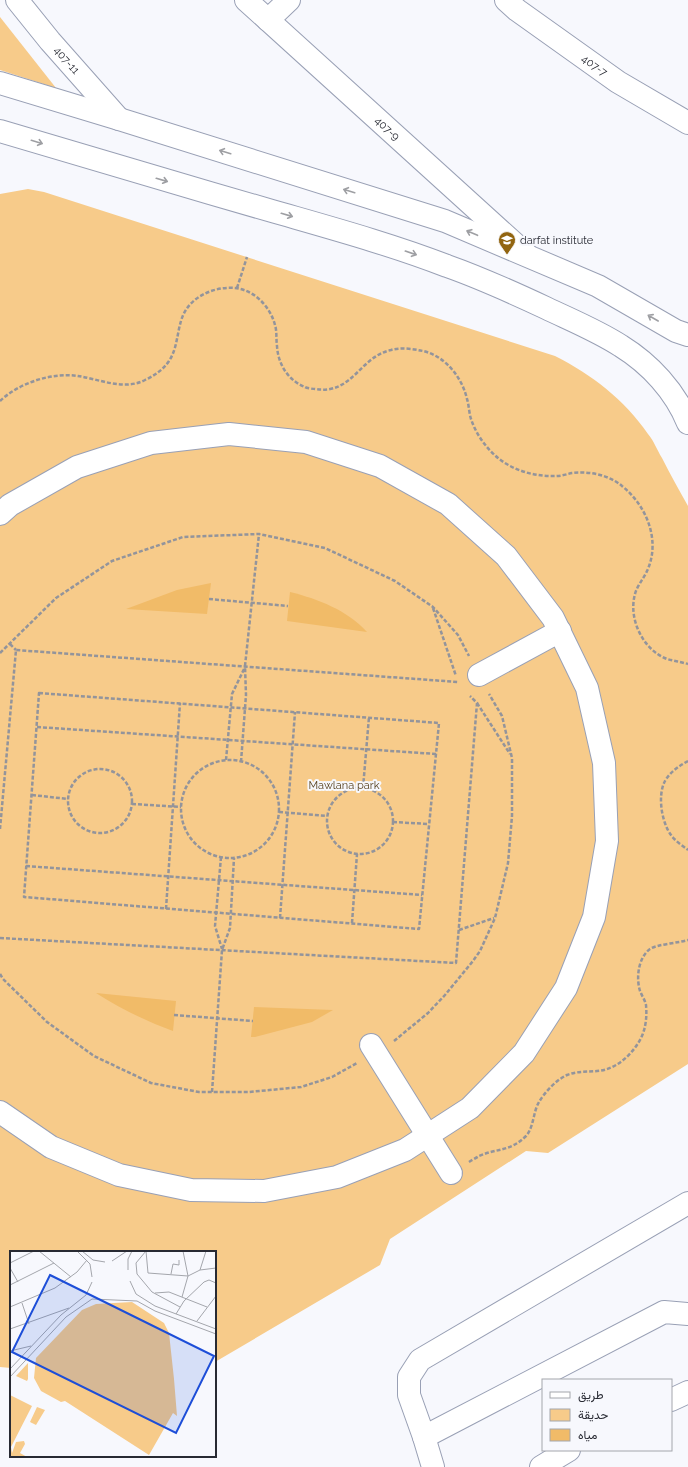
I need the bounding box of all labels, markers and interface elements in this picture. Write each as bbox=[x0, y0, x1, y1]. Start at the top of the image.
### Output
street label: 407-11 bbox=[51, 44, 82, 77]
street label: 407-7 bbox=[579, 52, 610, 79]
street label: 407-9 bbox=[372, 114, 402, 143]
one-way arrow bbox=[31, 139, 44, 146]
one-way arrow bbox=[219, 148, 232, 155]
one-way arrow bbox=[155, 177, 168, 184]
one-way arrow bbox=[343, 187, 356, 194]
one-way arrow bbox=[280, 212, 293, 219]
one-way arrow bbox=[467, 229, 479, 236]
school or university icon: darfat institute bbox=[497, 230, 517, 255]
place label: darfat institute bbox=[520, 234, 594, 247]
one-way arrow bbox=[404, 250, 417, 257]
one-way arrow bbox=[647, 313, 659, 321]
park label: Mawlana park bbox=[308, 779, 380, 792]
inset map bbox=[10, 1251, 216, 1457]
legend bbox=[542, 1379, 672, 1451]
text: طريق bbox=[578, 1388, 604, 1403]
text: حديقة bbox=[578, 1408, 608, 1422]
text: مياه bbox=[578, 1428, 597, 1442]

